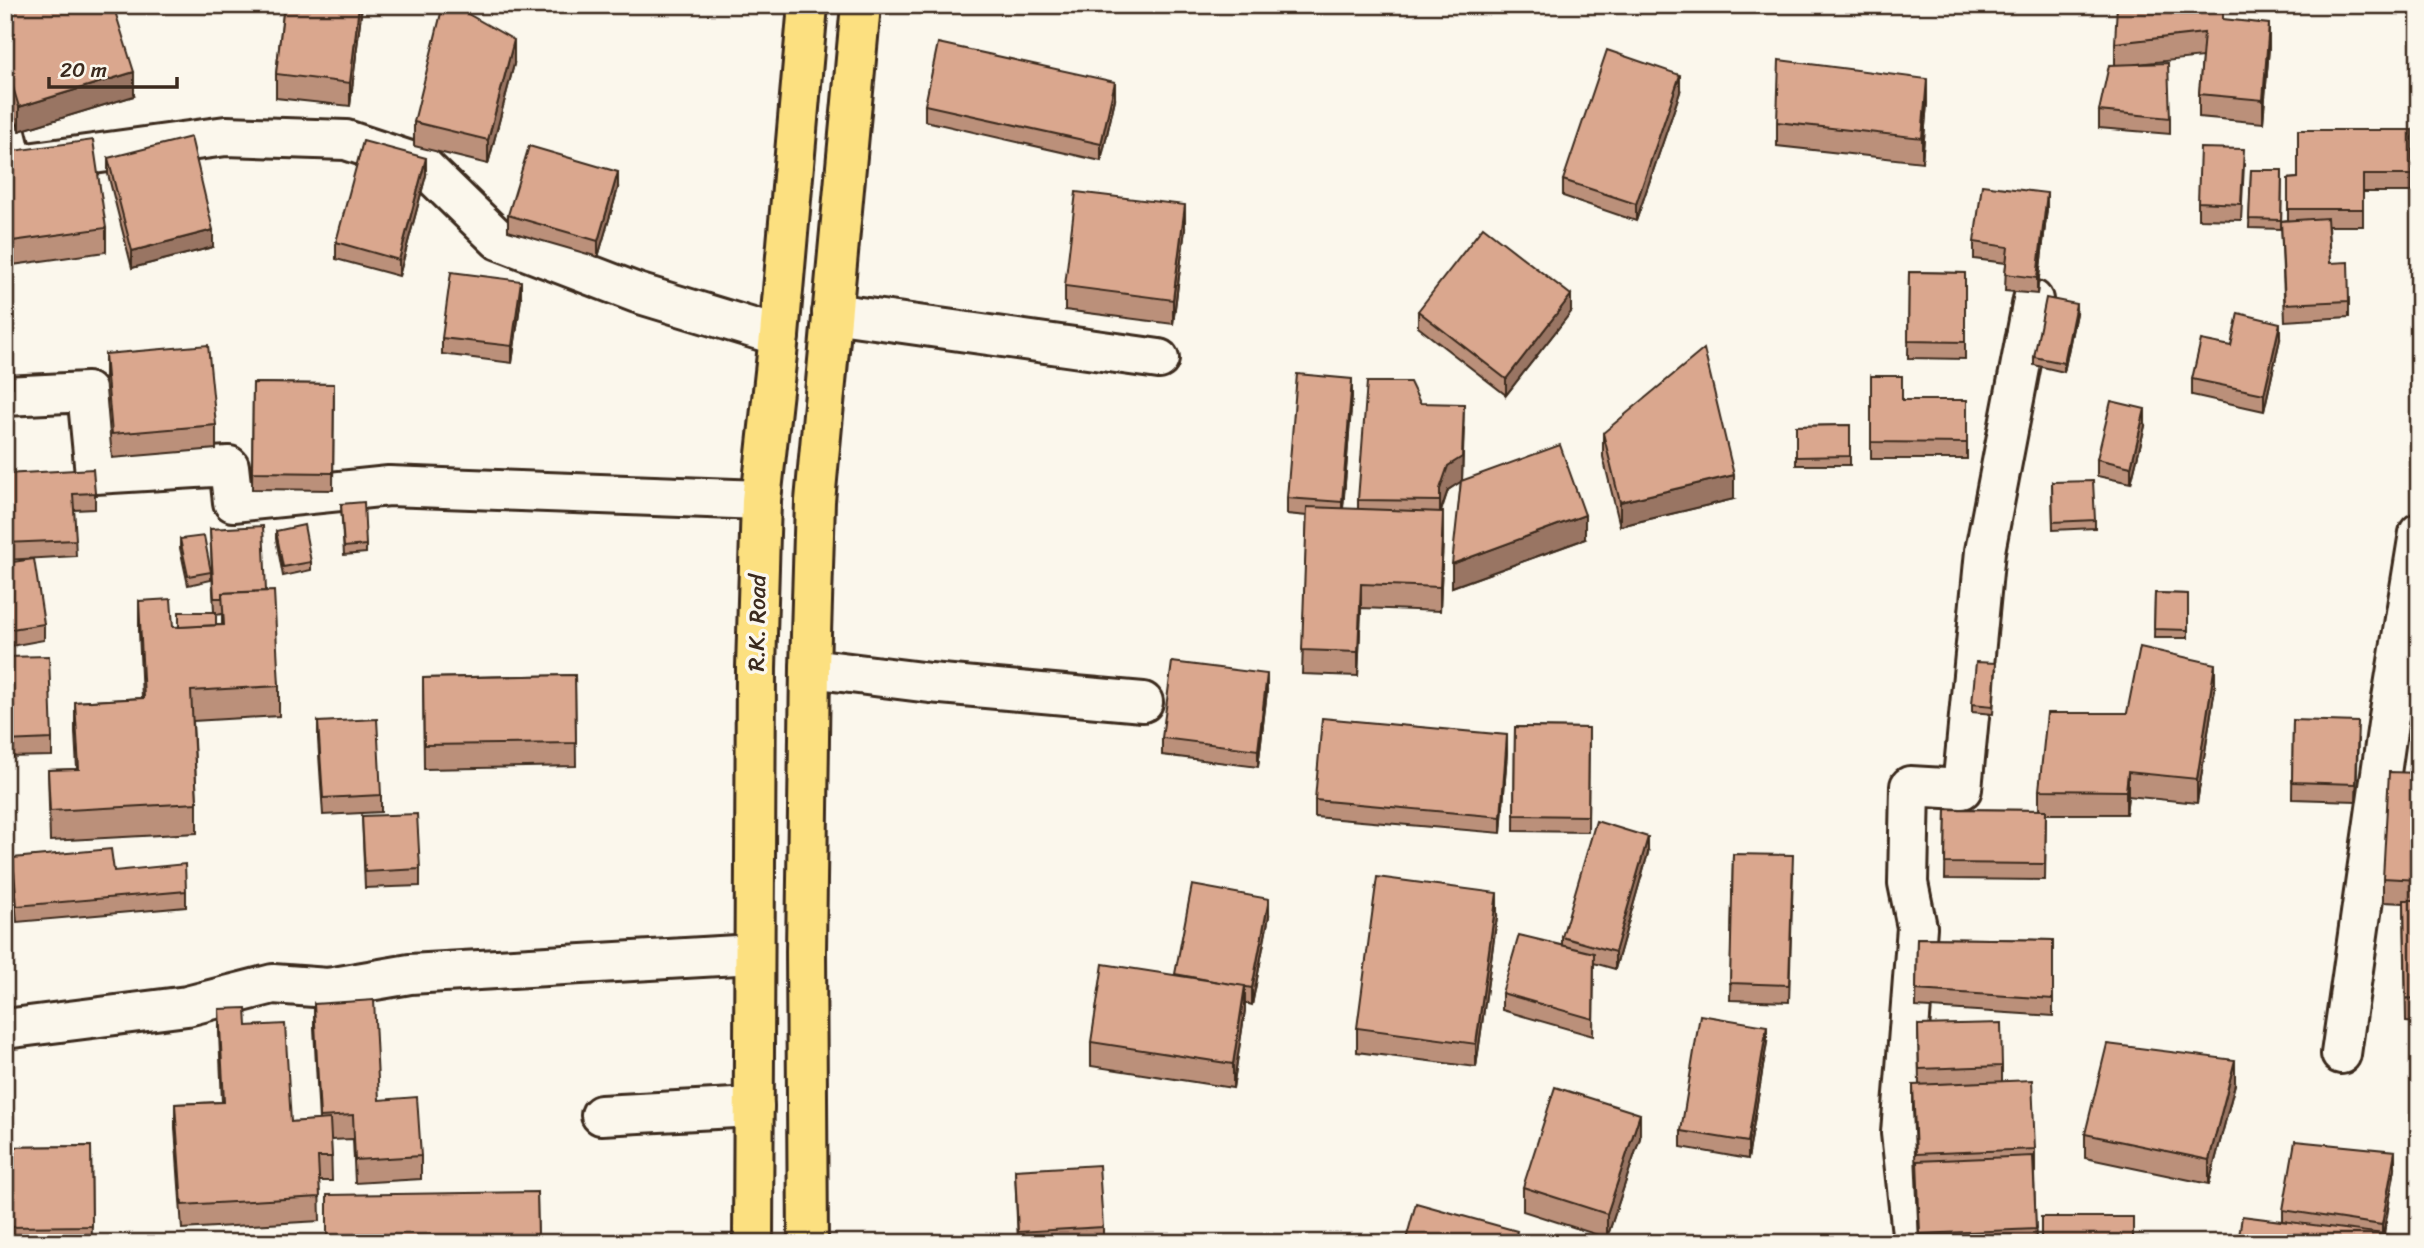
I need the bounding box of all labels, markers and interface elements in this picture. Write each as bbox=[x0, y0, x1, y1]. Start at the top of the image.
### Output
scale bar bbox=[49, 46, 177, 90]
text: 20 m bbox=[60, 51, 107, 89]
street label: R.K. Road bbox=[736, 572, 778, 672]

